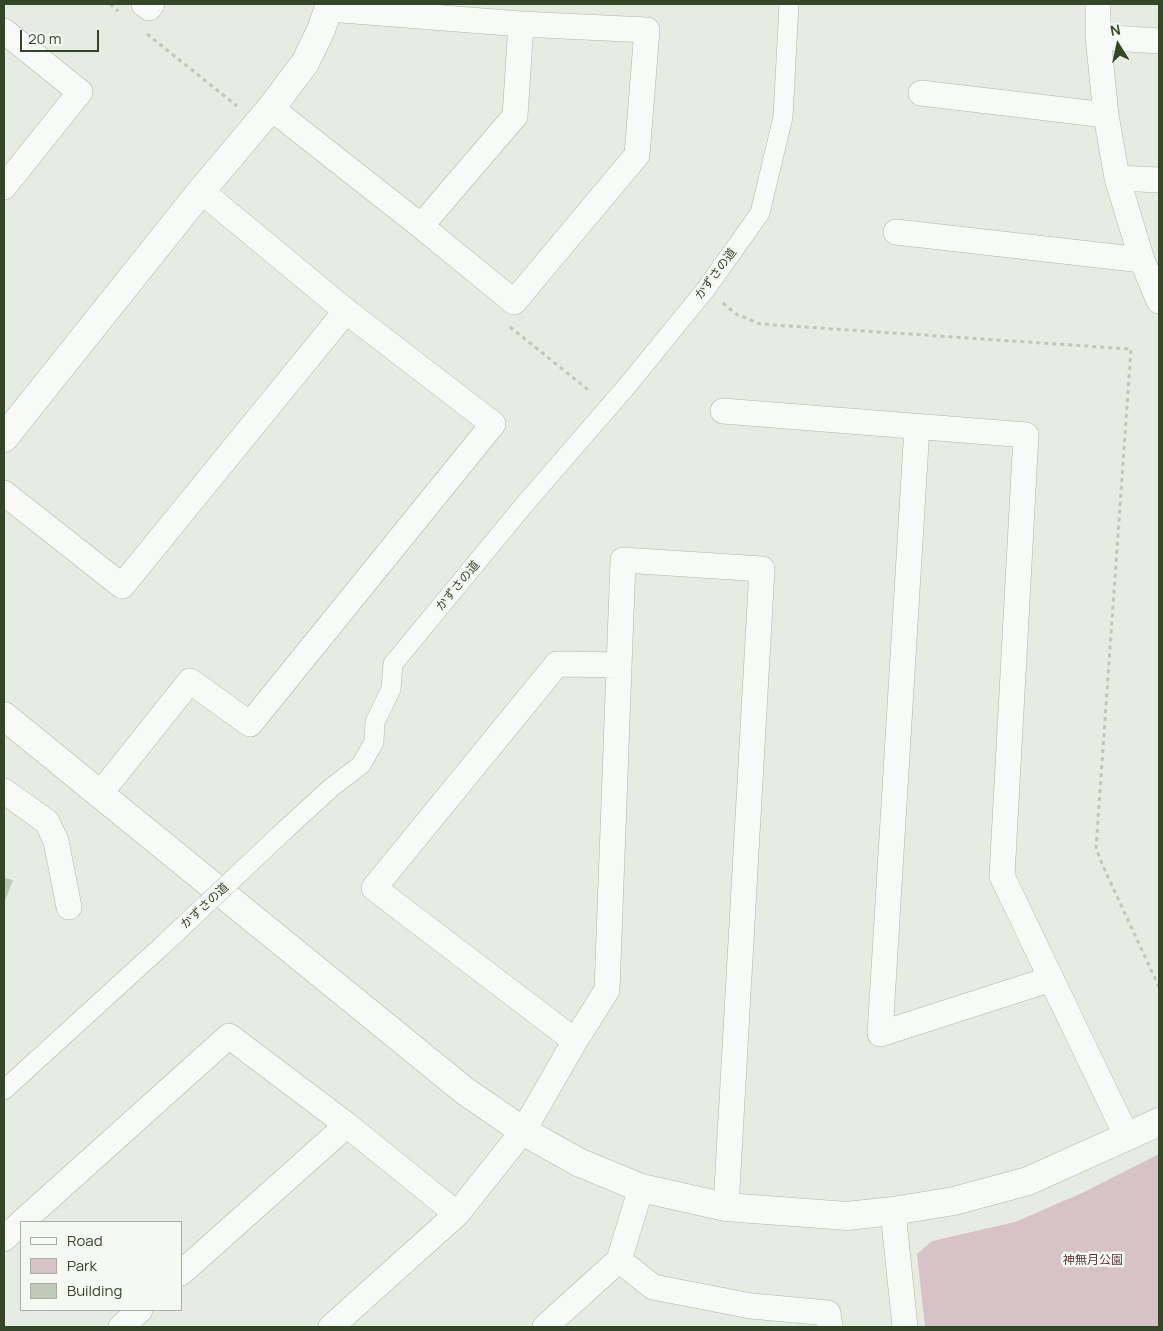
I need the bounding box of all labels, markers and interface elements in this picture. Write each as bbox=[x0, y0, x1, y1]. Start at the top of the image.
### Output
scale bar bbox=[22, 20, 101, 52]
north arrow bbox=[1093, 20, 1143, 70]
text: N bbox=[1109, 20, 1122, 40]
text: 20 m bbox=[28, 28, 61, 49]
street label: かずさの道 bbox=[692, 246, 740, 302]
street label: かずさの道 bbox=[433, 558, 483, 614]
street label: かずさの道 bbox=[178, 880, 232, 932]
legend bbox=[20, 1221, 182, 1311]
text: Road bbox=[67, 1230, 103, 1251]
park label: 神無月公園 bbox=[1063, 1254, 1123, 1268]
text: Park bbox=[67, 1255, 97, 1276]
text: Building bbox=[67, 1280, 122, 1301]

